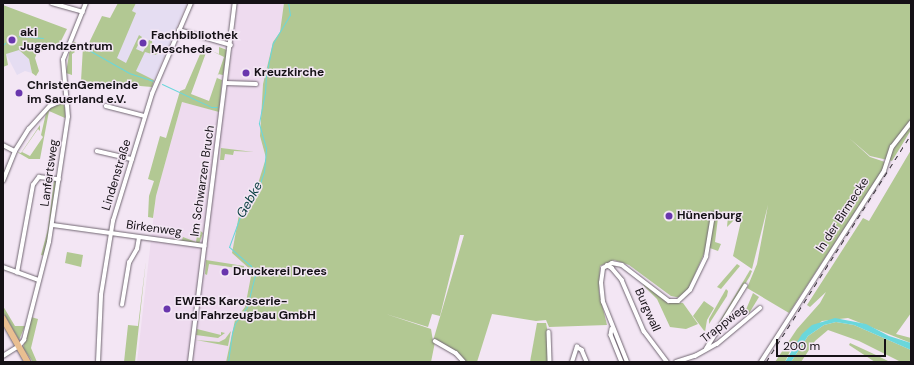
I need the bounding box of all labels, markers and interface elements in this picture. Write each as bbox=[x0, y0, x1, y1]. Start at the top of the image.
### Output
place label: aki Jugendzentrum bbox=[20, 26, 113, 54]
place label: Fachbibliothek Meschede bbox=[151, 29, 238, 57]
marker: aki Jugendzentrum bbox=[7, 35, 17, 45]
marker: Fachbibliothek Meschede bbox=[138, 38, 148, 48]
place label: Kreuzkirche bbox=[254, 66, 324, 80]
marker: Kreuzkirche bbox=[241, 68, 251, 78]
place label: ChristenGemeinde im Sauerland e.V. bbox=[27, 79, 138, 107]
marker: ChristenGemeinde im Sauerland e.V. bbox=[14, 88, 24, 98]
street label: Im Schwarzen Bruch bbox=[188, 125, 218, 237]
street label: Lanfertsweg bbox=[38, 138, 62, 208]
street label: Lindenstraße bbox=[99, 138, 135, 212]
street label: In der Birmecke bbox=[813, 175, 873, 255]
water label: Gebke bbox=[234, 179, 266, 221]
place label: Hünenburg bbox=[677, 209, 742, 223]
marker: Hünenburg bbox=[664, 211, 674, 221]
street label: Birkenweg bbox=[125, 218, 183, 240]
place label: Druckerei Drees bbox=[233, 265, 327, 279]
marker: Druckerei Drees bbox=[220, 267, 230, 277]
street label: Burgwall bbox=[631, 286, 663, 334]
place label: EWERS Karosserie- und Fahrzeugbau GmbH bbox=[175, 295, 316, 323]
street label: Trappweg bbox=[698, 302, 750, 346]
marker: EWERS Karosserie- und Fahrzeugbau GmbH bbox=[162, 304, 172, 314]
scale bar bbox=[778, 331, 888, 357]
text: 200 m bbox=[783, 338, 820, 354]

